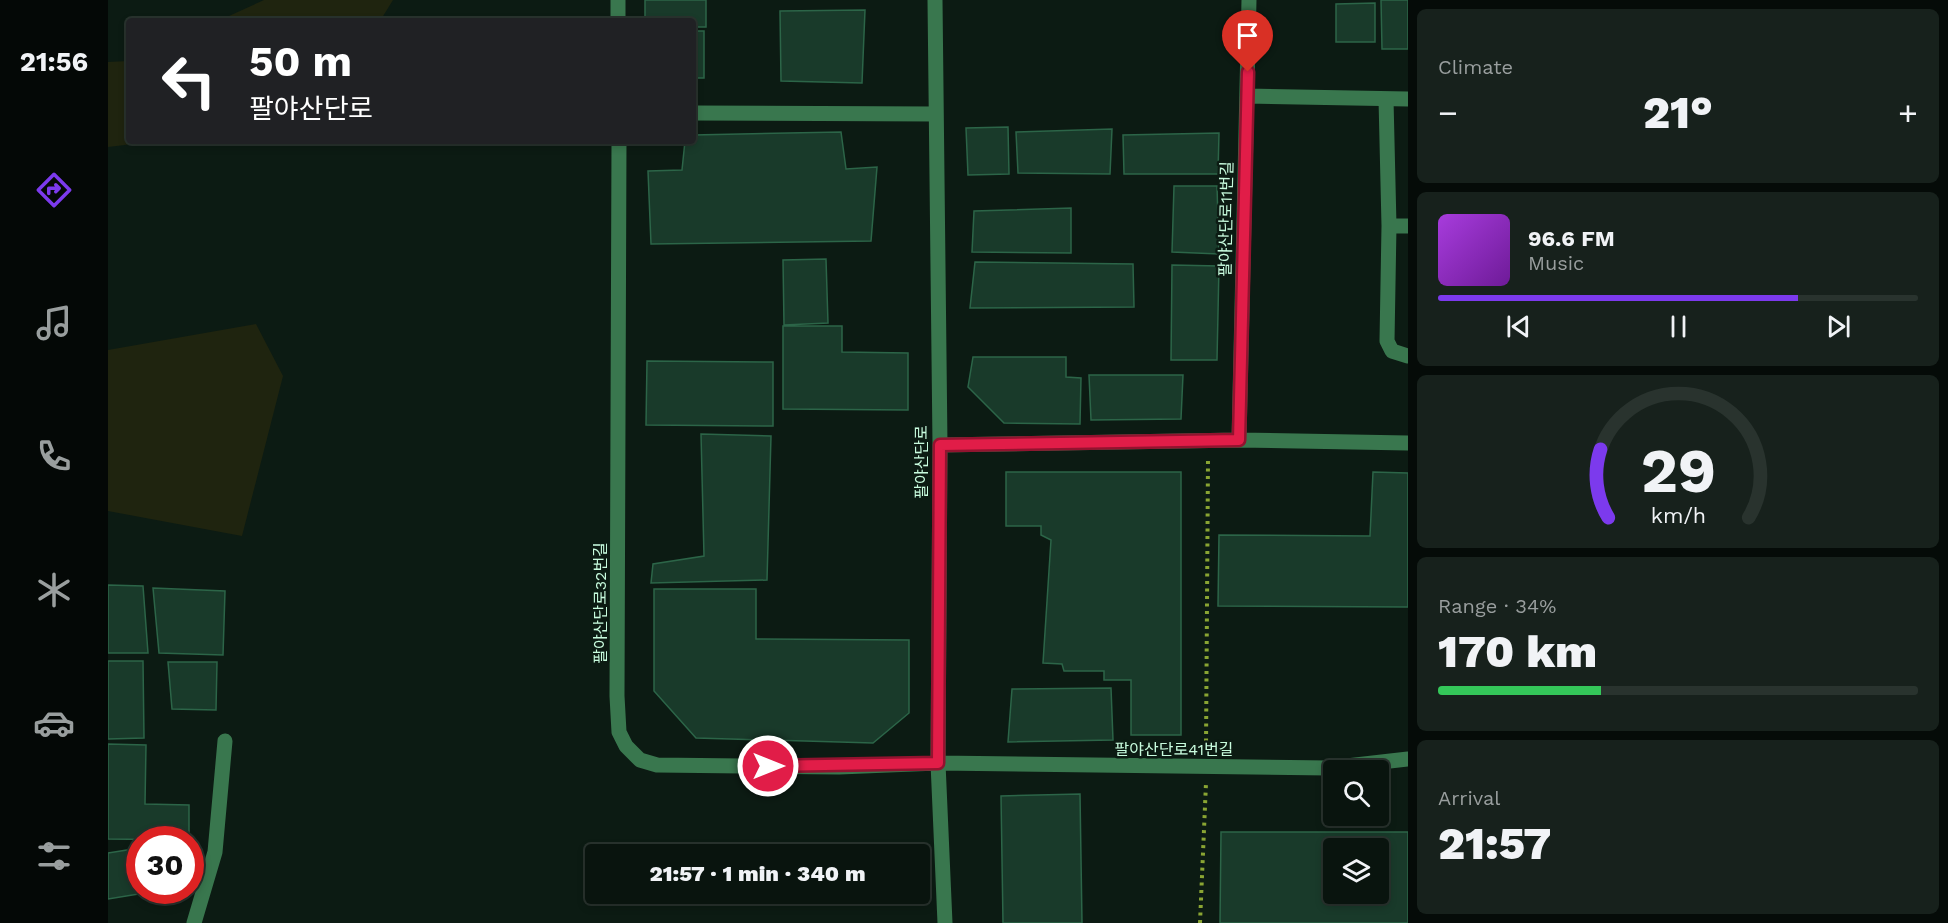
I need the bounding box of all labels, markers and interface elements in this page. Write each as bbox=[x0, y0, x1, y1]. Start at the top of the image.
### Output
pin bbox=[1222, 10, 1273, 72]
icon: arrive bbox=[1231, 19, 1264, 52]
text: 50 m bbox=[249, 37, 352, 86]
icon: left bbox=[150, 42, 228, 120]
text: 21:56 bbox=[20, 46, 88, 78]
text: Climate bbox=[1438, 55, 1513, 79]
text: 21° bbox=[1643, 86, 1713, 139]
text: 팔야산단로 bbox=[249, 93, 373, 125]
text: − bbox=[1438, 93, 1458, 132]
text: + bbox=[1898, 93, 1918, 132]
street label: 팔야산단로11번길 bbox=[1215, 161, 1237, 277]
icon: directions bbox=[33, 169, 75, 211]
text: 96.6 FM bbox=[1528, 226, 1615, 251]
text: Music bbox=[1528, 251, 1584, 275]
icon: music bbox=[33, 302, 75, 344]
icon: previous bbox=[1502, 310, 1535, 343]
icon: pause bbox=[1662, 310, 1695, 343]
icon: next bbox=[1822, 310, 1855, 343]
street label: 팔야산단로 bbox=[912, 425, 931, 499]
icon: phone bbox=[33, 435, 75, 477]
text: 29 bbox=[1640, 435, 1716, 508]
text: km/h bbox=[1650, 504, 1706, 529]
street label: 팔야산단로32번길 bbox=[591, 542, 610, 664]
icon: climate bbox=[33, 569, 75, 611]
text: Range · 34% bbox=[1438, 594, 1556, 618]
text: 170 km bbox=[1438, 625, 1597, 678]
icon: car bbox=[33, 702, 75, 744]
position arrow bbox=[736, 734, 800, 798]
street label: 팔야산단로41번길 bbox=[1115, 740, 1233, 759]
map controls bbox=[1323, 760, 1389, 904]
button: search bbox=[1323, 760, 1389, 826]
text: Arrival bbox=[1438, 786, 1500, 810]
text: 21:57 bbox=[1438, 817, 1551, 870]
speed limit sign: 30 bbox=[126, 826, 204, 904]
icon: filters bbox=[33, 835, 75, 877]
button: layers bbox=[1323, 838, 1389, 904]
text: 21:57 · 1 min · 340 m bbox=[649, 861, 866, 886]

